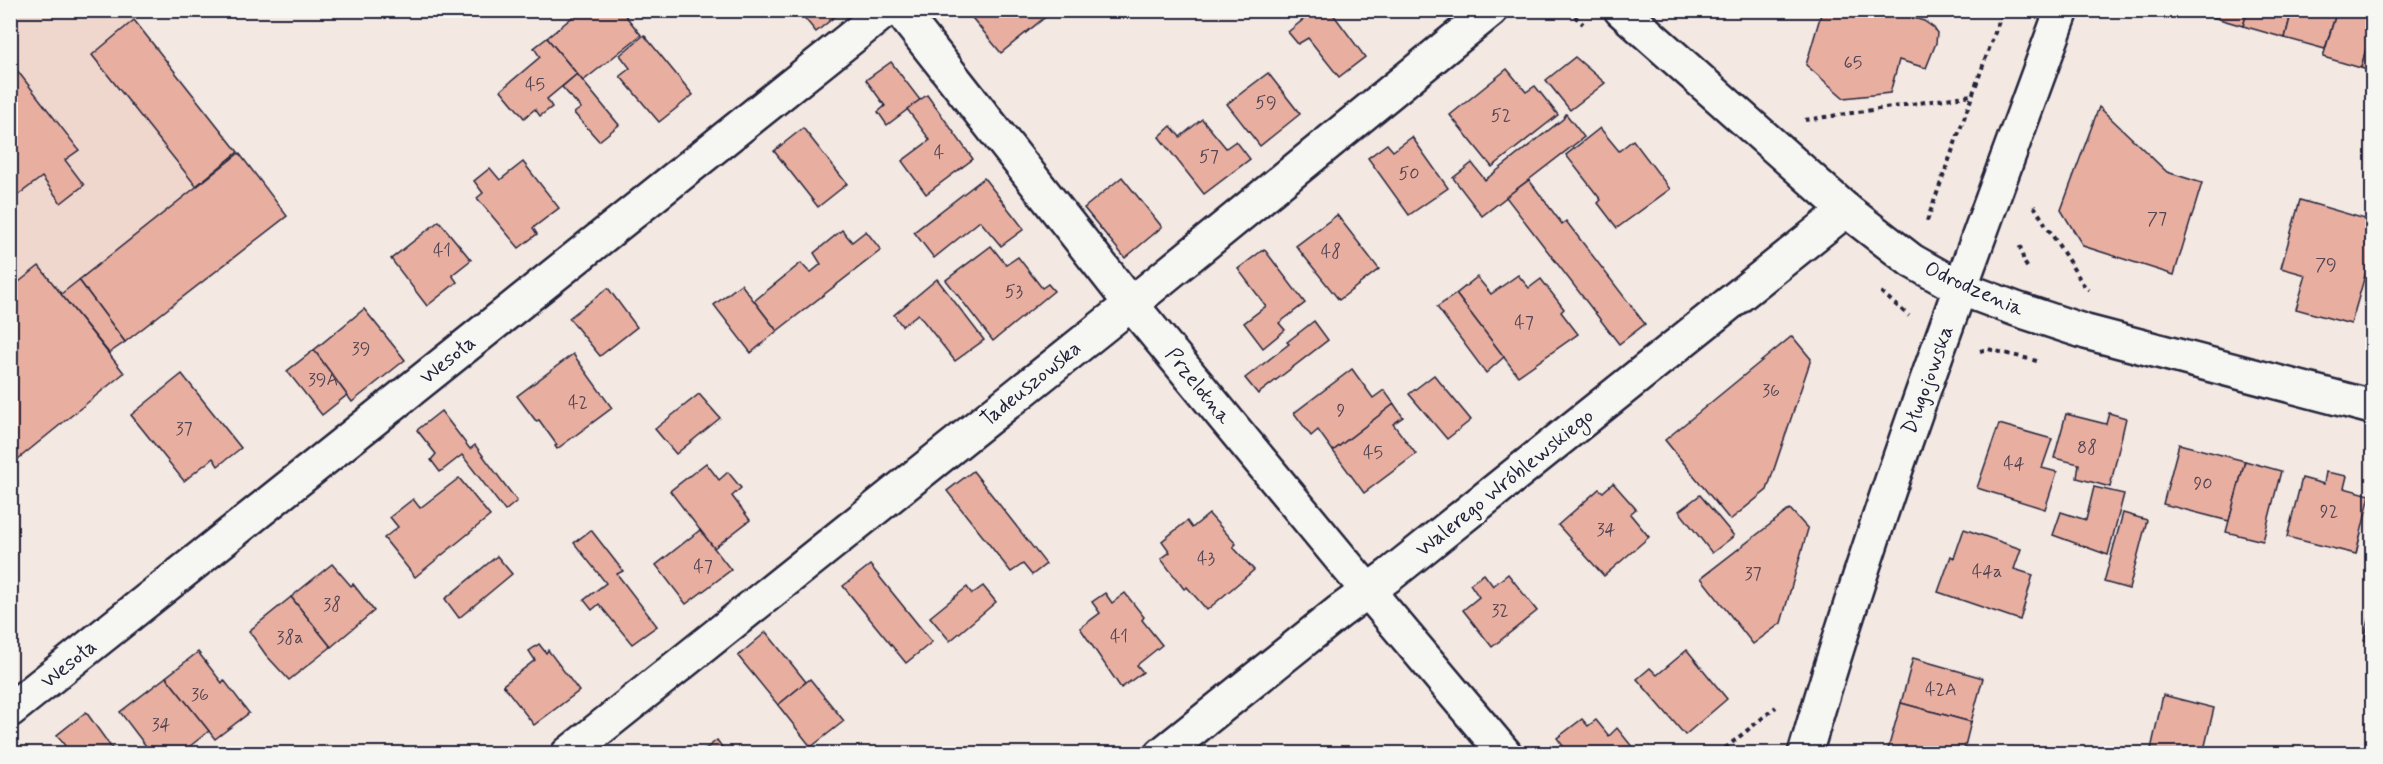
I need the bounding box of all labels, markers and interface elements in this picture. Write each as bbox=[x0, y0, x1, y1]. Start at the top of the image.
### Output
house number: 65 bbox=[1844, 51, 1862, 75]
house number: 45 bbox=[525, 73, 545, 97]
house number: 59 bbox=[1255, 91, 1277, 115]
house number: 52 bbox=[1491, 104, 1511, 128]
house number: 4 bbox=[934, 141, 944, 165]
house number: 57 bbox=[1199, 145, 1219, 169]
house number: 50 bbox=[1398, 162, 1420, 186]
house number: 77 bbox=[2147, 207, 2167, 231]
house number: 41 bbox=[433, 239, 451, 263]
house number: 48 bbox=[1321, 240, 1341, 264]
house number: 79 bbox=[2315, 253, 2337, 277]
street label: Odrodzenia bbox=[1920, 255, 2028, 323]
house number: 53 bbox=[1005, 280, 1024, 304]
house number: 47 bbox=[1514, 311, 1534, 335]
street label: Długojowska bbox=[1895, 322, 1961, 438]
street label: Wesoła bbox=[414, 329, 482, 391]
street label: Tadeuszowska bbox=[975, 335, 1087, 433]
house number: 39 bbox=[352, 337, 370, 361]
street label: Przelotna bbox=[1159, 342, 1238, 430]
house number: 39A bbox=[308, 368, 338, 392]
house number: 36 bbox=[1762, 379, 1780, 403]
house number: 42 bbox=[568, 391, 588, 415]
house number: 9 bbox=[1337, 399, 1346, 423]
street label: Walerego Wróblewskiego bbox=[1410, 402, 1601, 564]
house number: 37 bbox=[175, 417, 193, 441]
house number: 88 bbox=[2077, 436, 2097, 460]
house number: 45 bbox=[1363, 441, 1383, 465]
house number: 44 bbox=[2003, 452, 2025, 476]
house number: 90 bbox=[2193, 472, 2213, 496]
house number: 92 bbox=[2320, 500, 2338, 524]
house number: 34 bbox=[1596, 518, 1616, 542]
house number: 43 bbox=[1197, 547, 1215, 571]
house number: 47 bbox=[693, 555, 713, 579]
house number: 44a bbox=[1972, 560, 2002, 584]
house number: 37 bbox=[1744, 562, 1762, 586]
house number: 38 bbox=[323, 593, 341, 617]
house number: 32 bbox=[1491, 599, 1509, 623]
house number: 41 bbox=[1110, 625, 1128, 649]
house number: 38a bbox=[276, 626, 304, 650]
street label: Wesoła bbox=[35, 633, 103, 695]
house number: 42A bbox=[1925, 678, 1957, 702]
house number: 36 bbox=[191, 683, 209, 707]
house number: 34 bbox=[151, 713, 171, 737]

